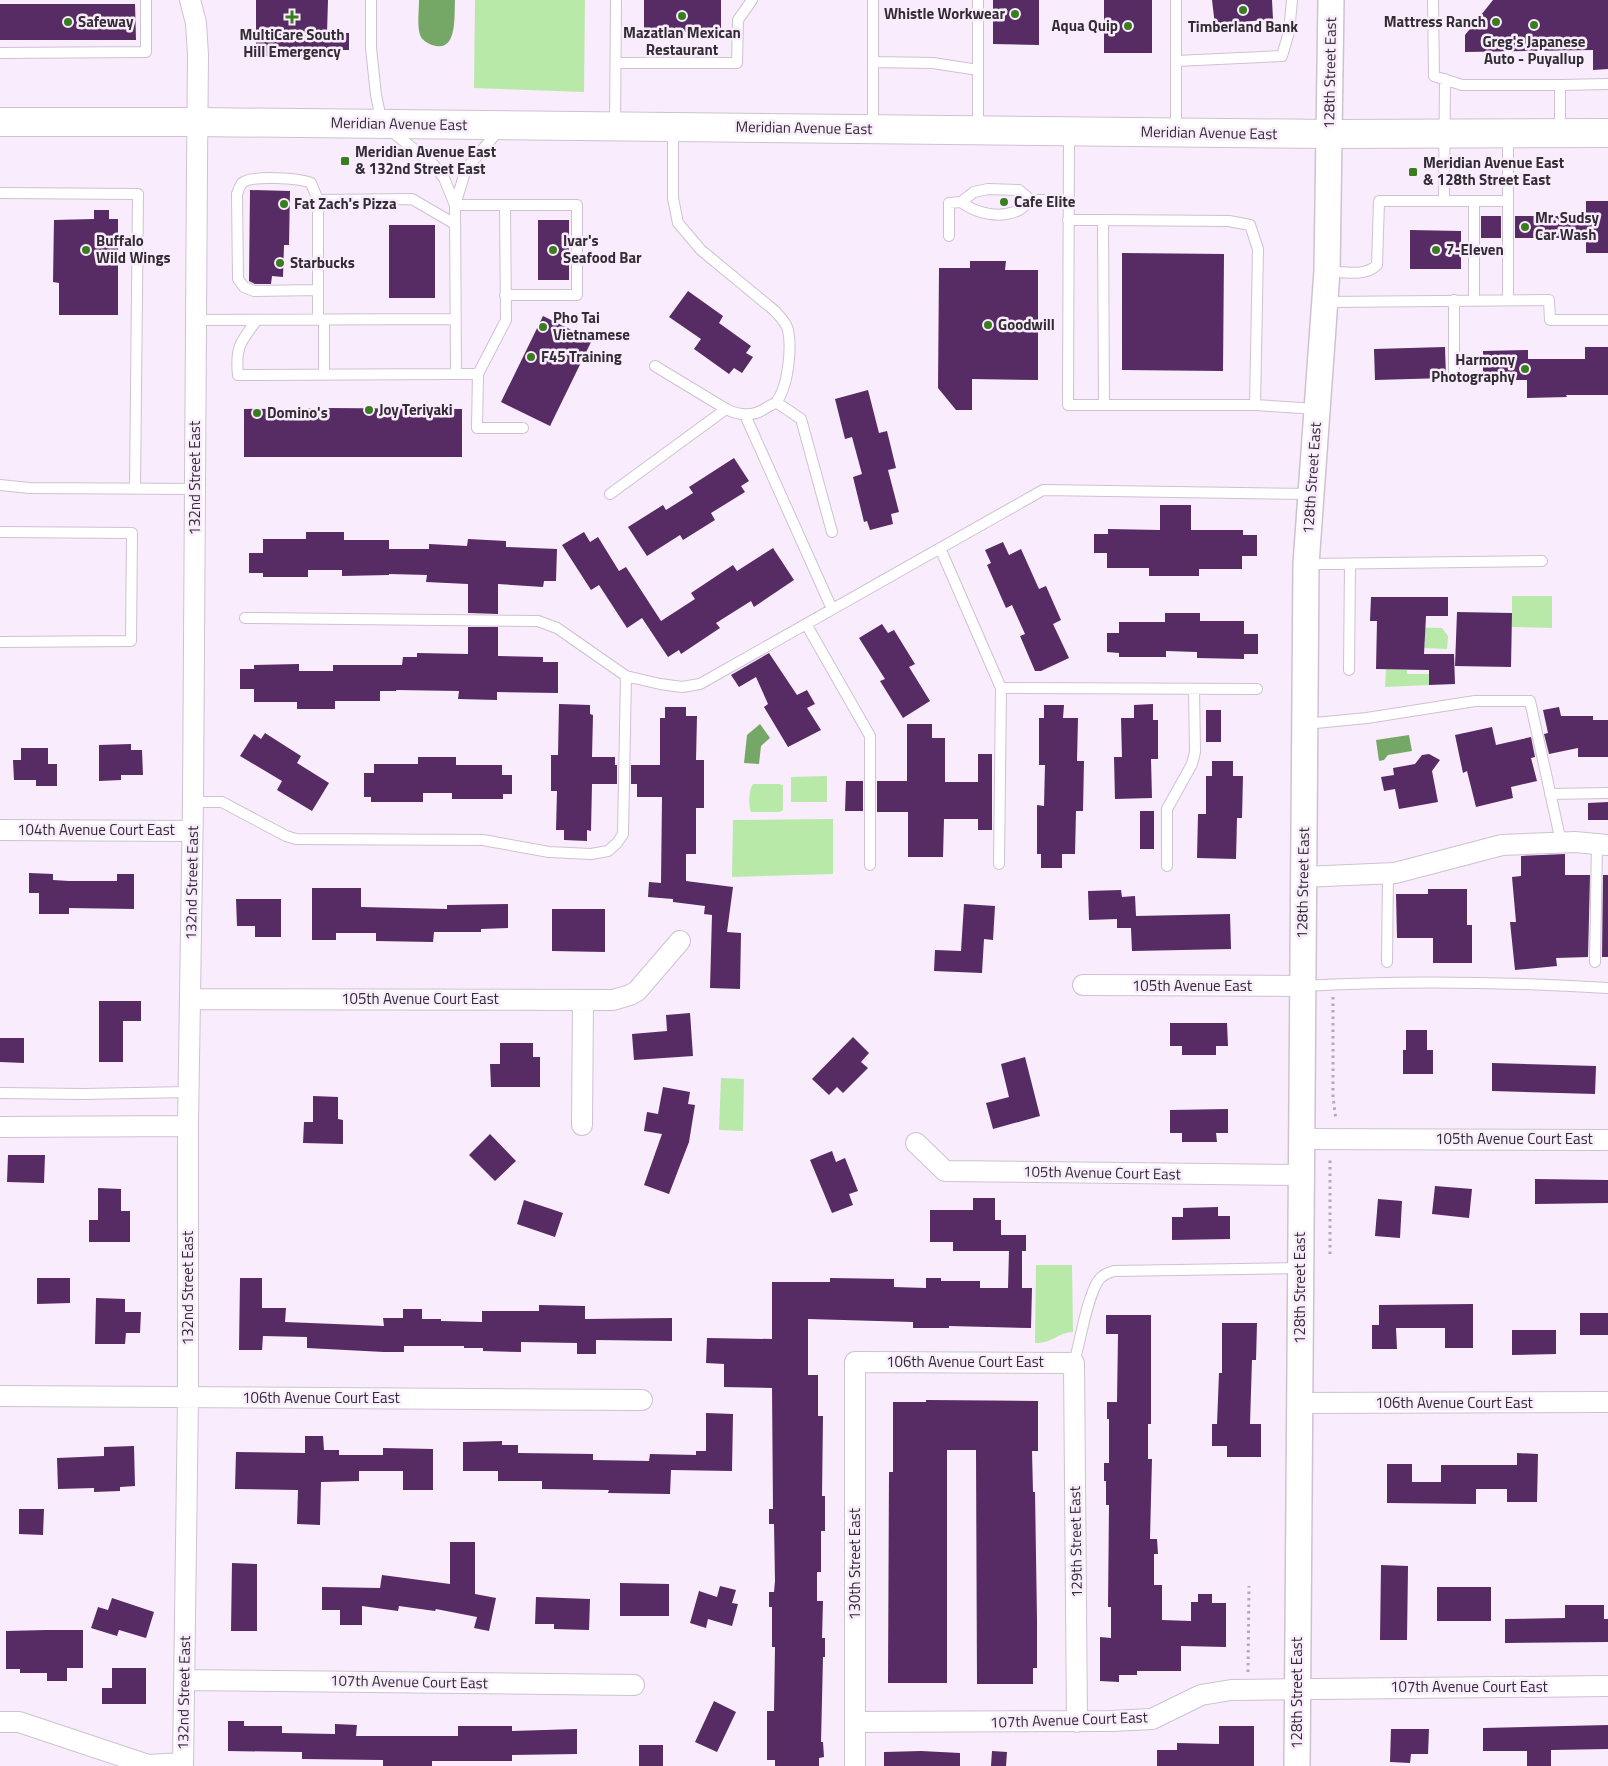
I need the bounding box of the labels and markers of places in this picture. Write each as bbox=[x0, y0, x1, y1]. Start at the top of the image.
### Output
place label: Whistle Workwear bbox=[884, 2, 1005, 25]
marker: Timberland Bank bbox=[1237, 4, 1249, 16]
marker: Whistle Workwear bbox=[1009, 8, 1021, 20]
place label: Safeway bbox=[78, 10, 134, 33]
marker: MultiCare South Hill Emergency bbox=[285, 10, 299, 24]
marker: Mazatlan Mexican Restaurant bbox=[676, 10, 688, 22]
place label: Mattress Ranch bbox=[1384, 10, 1486, 33]
place label: Aqua Quip bbox=[1052, 14, 1118, 37]
place label: Timberland Bank bbox=[1188, 15, 1298, 38]
marker: Safeway bbox=[62, 16, 74, 28]
marker: Mattress Ranch bbox=[1490, 16, 1502, 28]
marker: Greg's Japanese Auto - Puyallup bbox=[1528, 19, 1540, 31]
marker: Aqua Quip bbox=[1122, 20, 1134, 32]
place label: Mazatlan Mexican Restaurant bbox=[623, 21, 741, 61]
place label: MultiCare South Hill Emergency bbox=[239, 23, 345, 63]
place label: Greg's Japanese Auto - Puyallup bbox=[1482, 30, 1586, 70]
place label: Meridian Avenue East & 132nd Street East bbox=[355, 140, 497, 180]
place label: Meridian Avenue East & 128th Street East bbox=[1423, 151, 1565, 191]
marker: Meridian Avenue East & 132nd Street East bbox=[339, 155, 351, 167]
marker: Meridian Avenue East & 128th Street East bbox=[1407, 166, 1419, 178]
place label: Cafe Elite bbox=[1014, 190, 1076, 213]
place label: Fat Zach's Pizza bbox=[294, 192, 397, 215]
marker: Cafe Elite bbox=[998, 196, 1010, 208]
marker: Fat Zach's Pizza bbox=[278, 198, 290, 210]
place label: Mr. Sudsy Car Wash bbox=[1535, 206, 1599, 246]
marker: Mr. Sudsy Car Wash bbox=[1519, 221, 1531, 233]
place label: Buffalo Wild Wings bbox=[96, 229, 171, 269]
place label: Ivar's Seafood Bar bbox=[563, 229, 642, 269]
place label: 7-Eleven bbox=[1446, 238, 1504, 261]
marker: Buffalo Wild Wings bbox=[80, 244, 92, 256]
marker: Ivar's Seafood Bar bbox=[547, 244, 559, 256]
marker: 7-Eleven bbox=[1430, 244, 1442, 256]
place label: Starbucks bbox=[290, 251, 355, 274]
marker: Starbucks bbox=[274, 257, 286, 269]
place label: Pho Tai Vietnamese bbox=[553, 306, 630, 346]
place label: Goodwill bbox=[998, 313, 1055, 336]
marker: Goodwill bbox=[982, 319, 994, 331]
marker: Pho Tai Vietnamese bbox=[537, 321, 549, 333]
place label: F45 Training bbox=[541, 345, 622, 368]
place label: Harmony Photography bbox=[1431, 348, 1515, 388]
marker: F45 Training bbox=[525, 351, 537, 363]
marker: Harmony Photography bbox=[1519, 363, 1531, 375]
place label: Joy Teriyaki bbox=[379, 398, 453, 421]
place label: Domino's bbox=[267, 401, 328, 424]
marker: Joy Teriyaki bbox=[363, 404, 375, 416]
marker: Domino's bbox=[251, 407, 263, 419]

